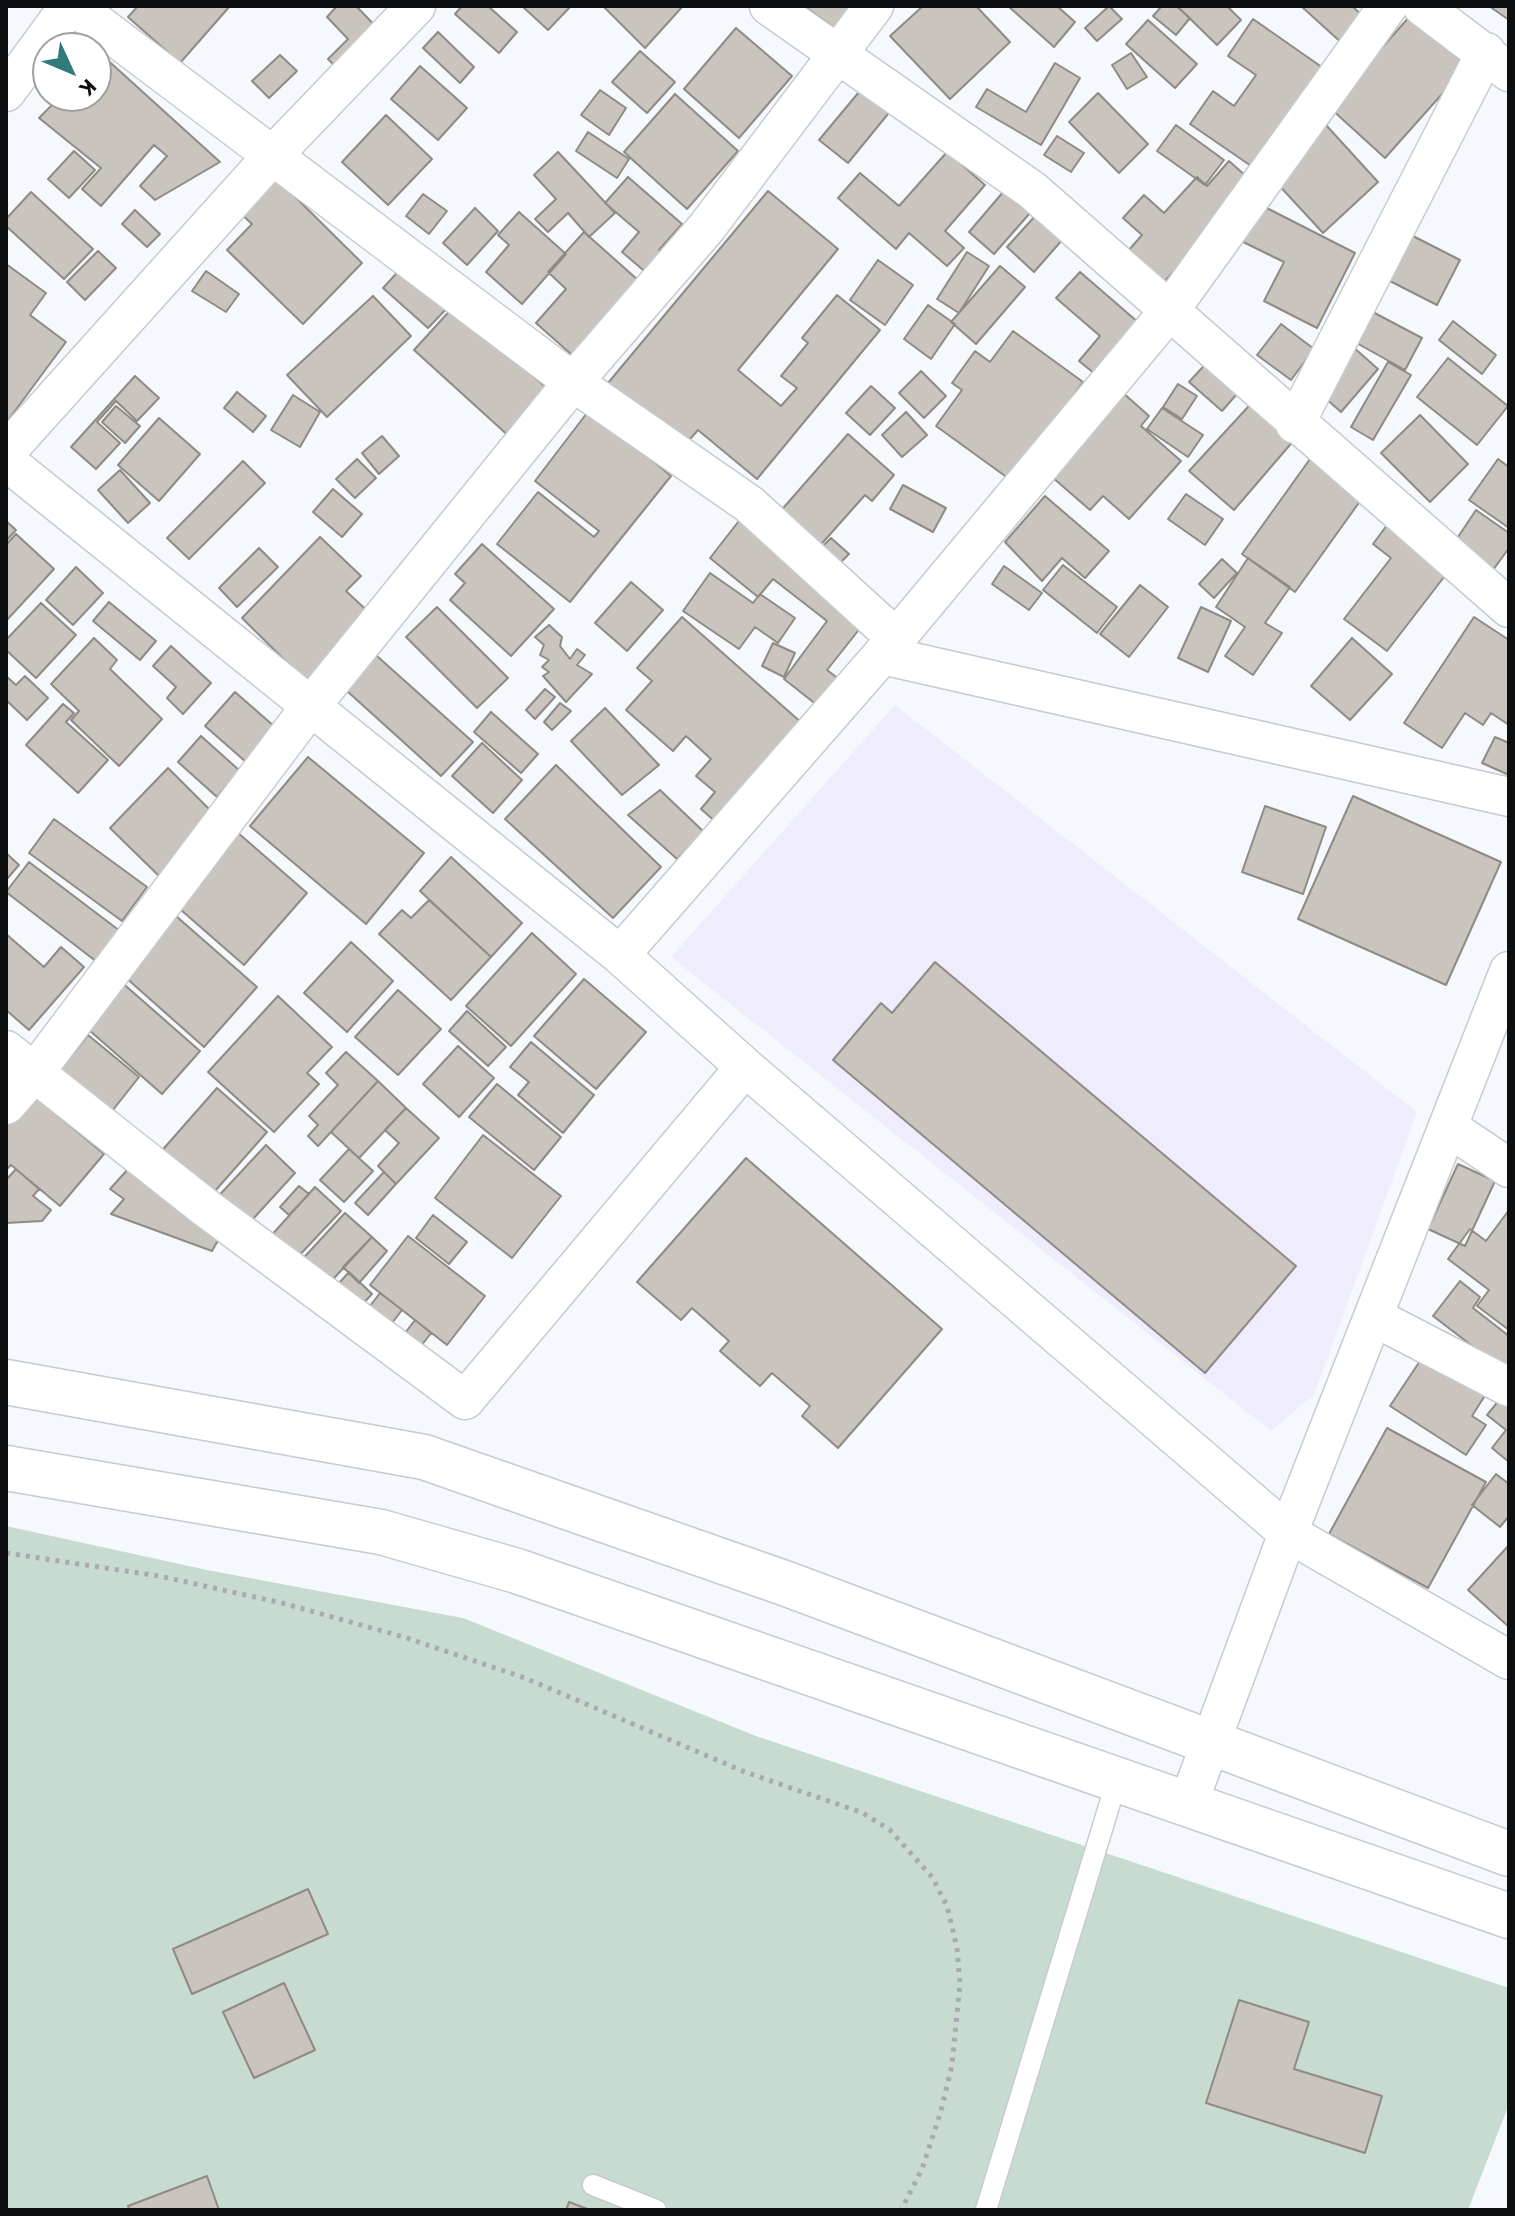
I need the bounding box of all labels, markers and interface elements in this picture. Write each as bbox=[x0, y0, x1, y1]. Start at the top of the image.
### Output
north arrow bbox=[32, 32, 112, 112]
text: K bbox=[72, 71, 104, 103]

